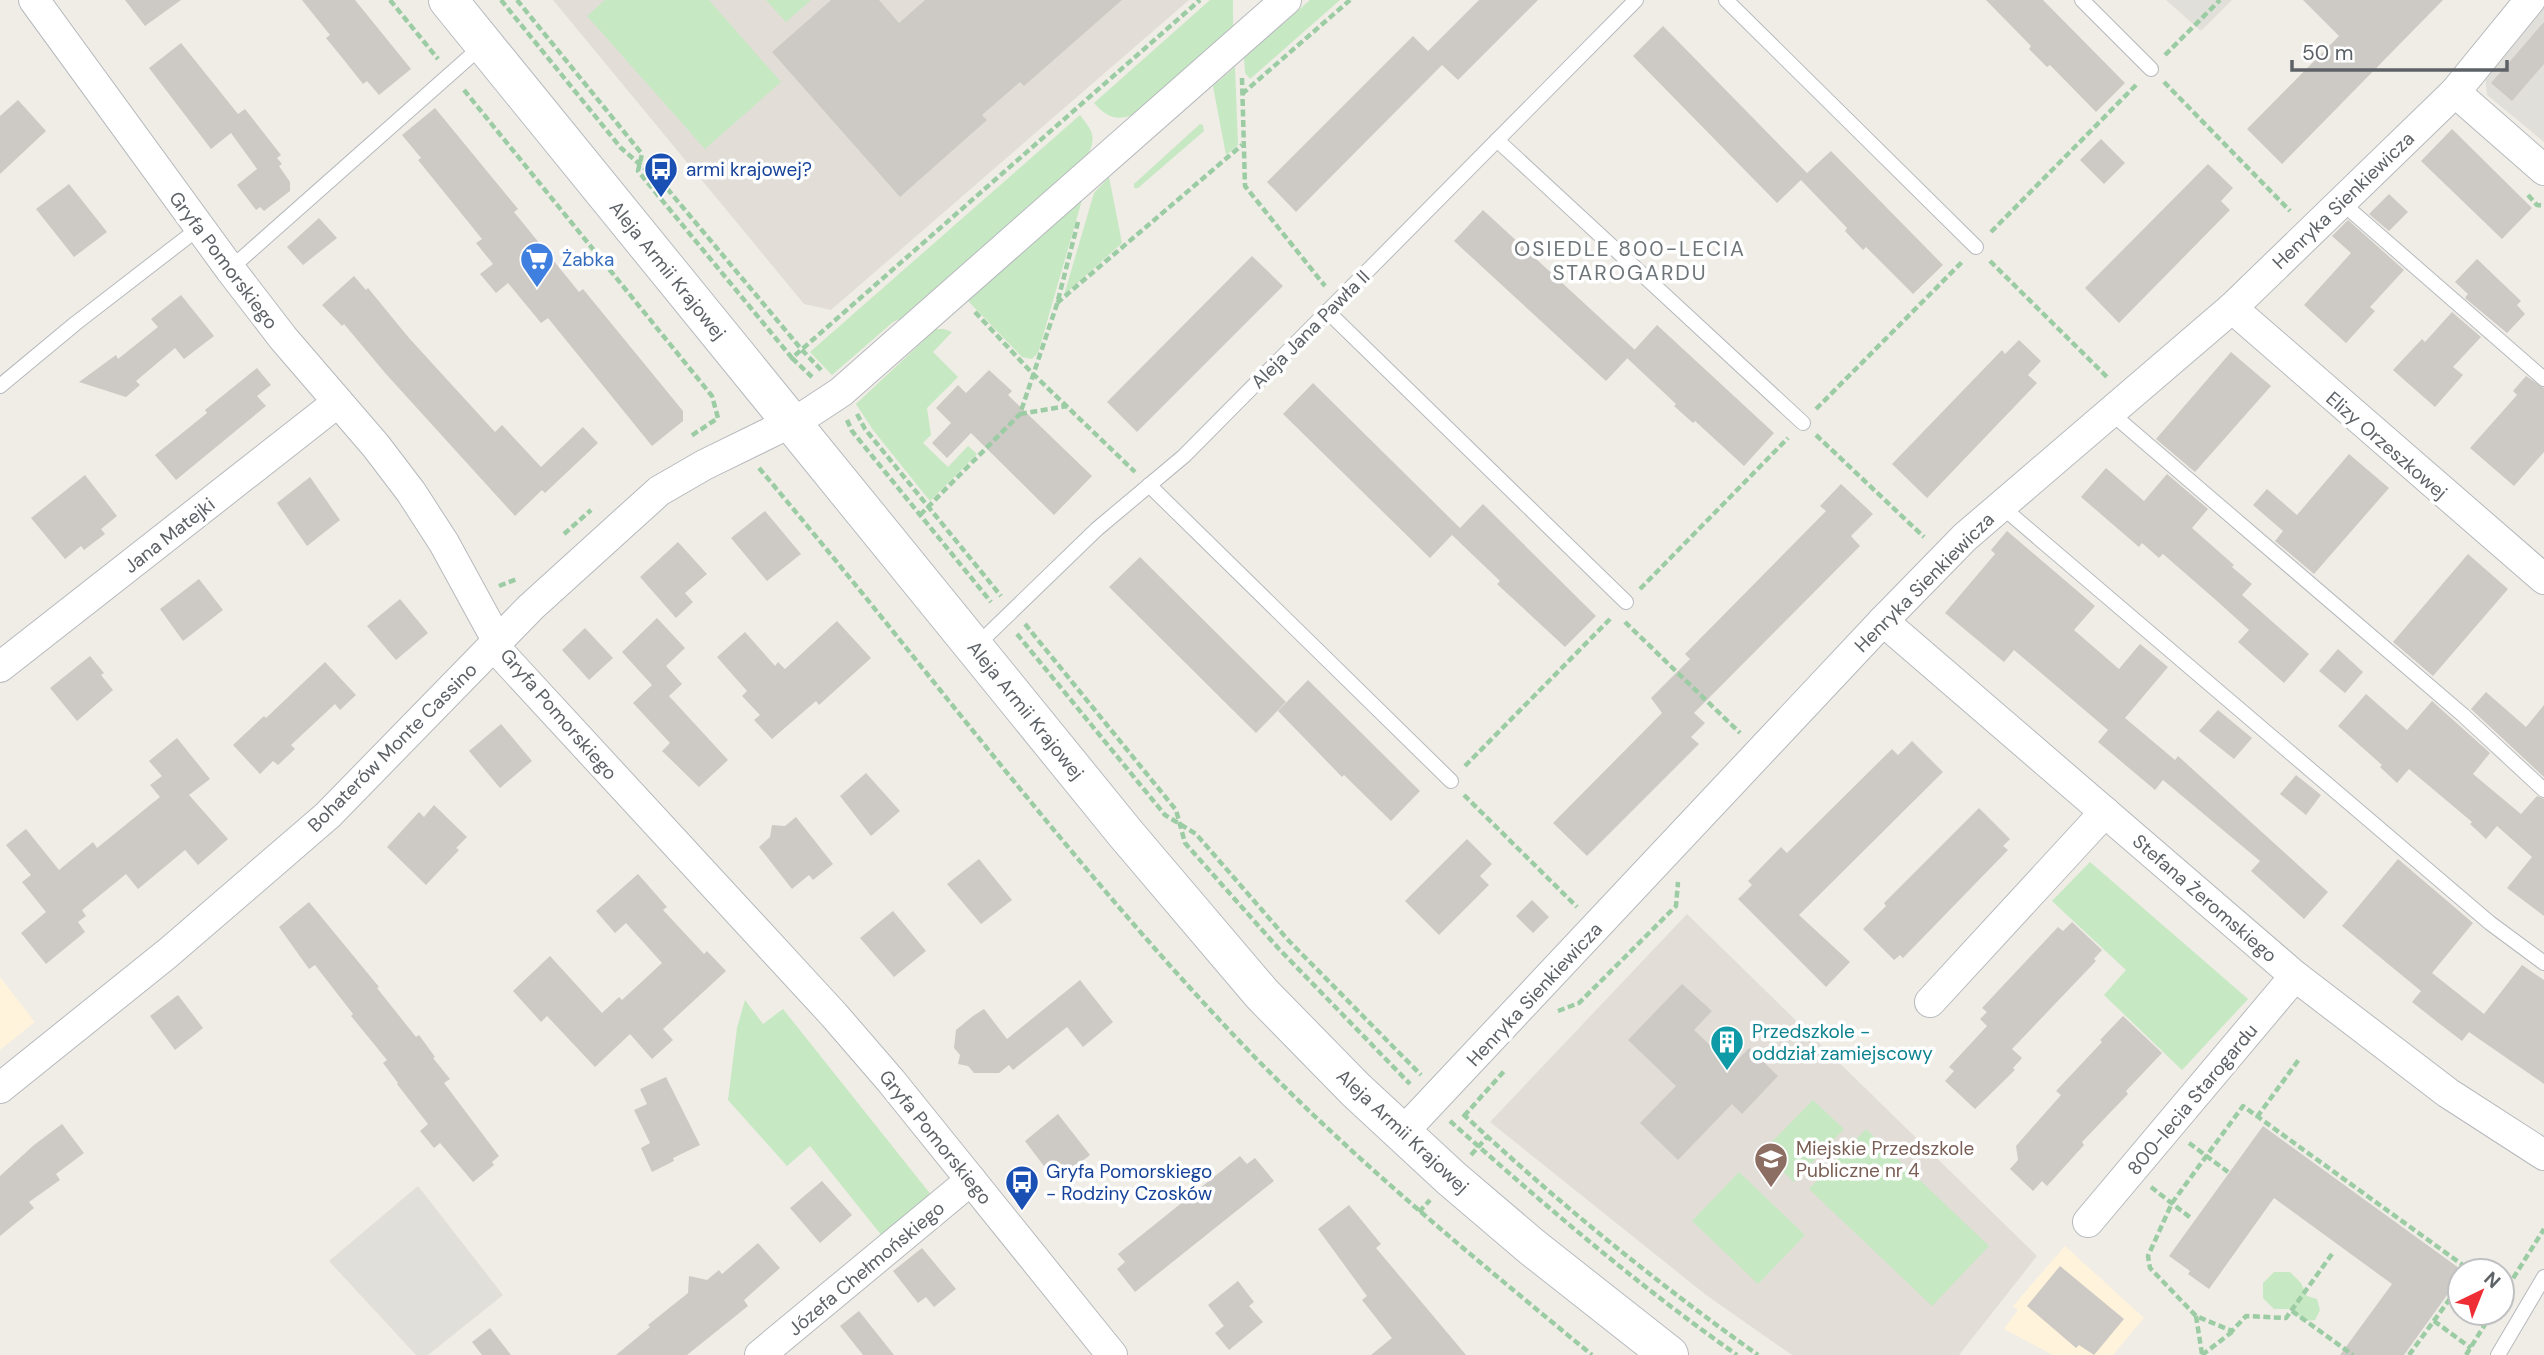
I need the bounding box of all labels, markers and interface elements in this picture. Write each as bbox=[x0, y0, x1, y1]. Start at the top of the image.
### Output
scale bar bbox=[2292, 28, 2507, 72]
text: 50 m bbox=[2302, 39, 2353, 67]
street label: Henryka Sienkiewicza bbox=[2267, 126, 2420, 275]
bus stop icon: armi krajowej? bbox=[642, 150, 680, 199]
place label: armi krajowej? bbox=[686, 157, 812, 182]
street label: Gryfa Pomorskiego bbox=[164, 186, 284, 334]
street label: Aleja Armii Krajowej bbox=[604, 196, 731, 345]
district label: OSIEDLE 800-LECIA STAROGARDU bbox=[1514, 235, 1746, 287]
supermarket icon: Żabka bbox=[518, 240, 556, 289]
place label: Żabka bbox=[562, 247, 614, 272]
street label: Aleja Jana Pawła II bbox=[1246, 265, 1375, 394]
street label: Elizy Orzeszkowej bbox=[2321, 386, 2452, 505]
street label: Jana Matejki bbox=[119, 492, 220, 579]
street label: Henryka Sienkiewicza bbox=[1849, 507, 2000, 658]
street label: Aleja Armii Krajowej bbox=[962, 636, 1089, 785]
street label: Gryfa Pomorskiego bbox=[495, 643, 623, 785]
street label: Bohaterów Monte Cassino bbox=[302, 657, 482, 837]
street label: Stefana Żeromskiego bbox=[2127, 829, 2282, 968]
street label: Henryka Sienkiewicza bbox=[1461, 917, 1608, 1072]
street label: 800-lecia Starogardu bbox=[2122, 1018, 2263, 1180]
place label: Przedszkole - oddział zamiejscowy bbox=[1752, 1019, 1933, 1066]
building icon: Przedszkole - oddział zamiejscowy bbox=[1708, 1023, 1746, 1072]
street label: Aleja Armii Krajowej bbox=[1331, 1064, 1474, 1199]
street label: Gryfa Pomorskiego bbox=[874, 1065, 998, 1210]
place label: Miejskie Przedszkole Publiczne nr 4 bbox=[1796, 1136, 1974, 1183]
school or university icon: Miejskie Przedszkole Publiczne nr 4 bbox=[1752, 1140, 1790, 1189]
place label: Gryfa Pomorskiego - Rodziny Czosków bbox=[1046, 1159, 1213, 1206]
bus stop icon: Gryfa Pomorskiego - Rodziny Czosków bbox=[1003, 1163, 1041, 1212]
street label: Józefa Chełmońskiego bbox=[783, 1196, 950, 1341]
north arrow bbox=[2446, 1257, 2516, 1327]
text: N bbox=[2479, 1266, 2506, 1294]

